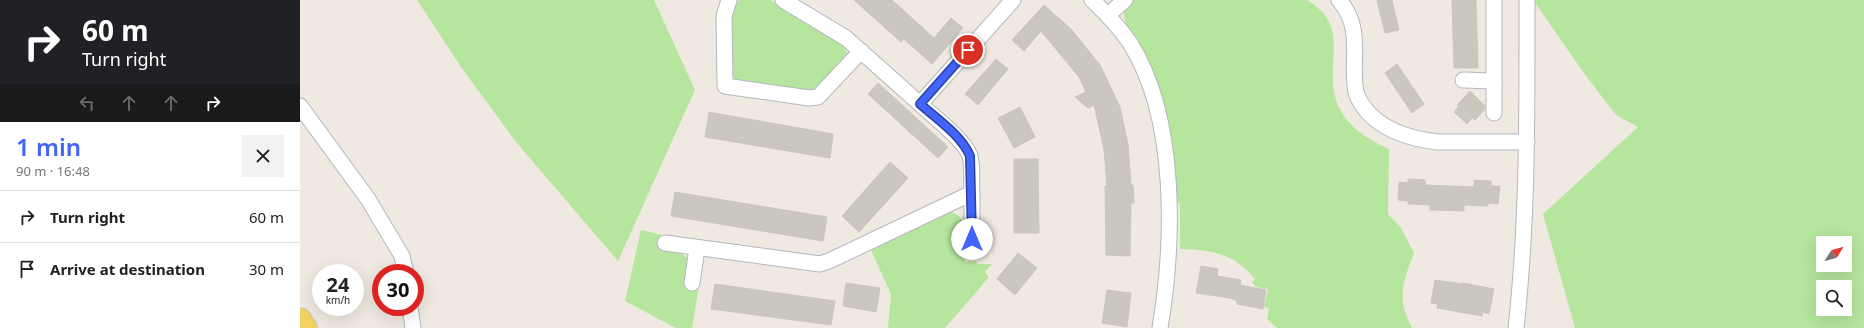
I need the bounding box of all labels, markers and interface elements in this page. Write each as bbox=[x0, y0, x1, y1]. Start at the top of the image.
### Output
text: 60 m bbox=[82, 11, 149, 49]
icon: right bbox=[16, 16, 68, 68]
pin bbox=[951, 33, 985, 67]
icon: arrive bbox=[957, 39, 979, 61]
text: Turn right bbox=[82, 47, 166, 71]
icon: left bbox=[76, 92, 98, 114]
icon: ahead bbox=[118, 92, 140, 114]
icon: ahead bbox=[160, 92, 182, 114]
icon: right bbox=[202, 92, 224, 114]
text: 1 min bbox=[16, 130, 81, 163]
button: close bbox=[242, 135, 284, 177]
text: 90 m · 16:48 bbox=[16, 162, 90, 180]
icon: right bbox=[16, 206, 38, 228]
text: Turn right bbox=[50, 207, 125, 227]
text: 60 m bbox=[249, 207, 284, 227]
position arrow bbox=[951, 218, 993, 260]
north arrow bbox=[1816, 236, 1852, 272]
map controls bbox=[1816, 236, 1852, 316]
icon: arrive bbox=[16, 258, 38, 280]
text: Arrive at destination bbox=[50, 259, 205, 279]
text: 30 m bbox=[249, 259, 284, 279]
speed limit sign: 30 bbox=[372, 264, 424, 316]
text: 24 bbox=[327, 271, 349, 298]
button: search bbox=[1816, 280, 1852, 316]
text: km/h bbox=[326, 293, 350, 307]

